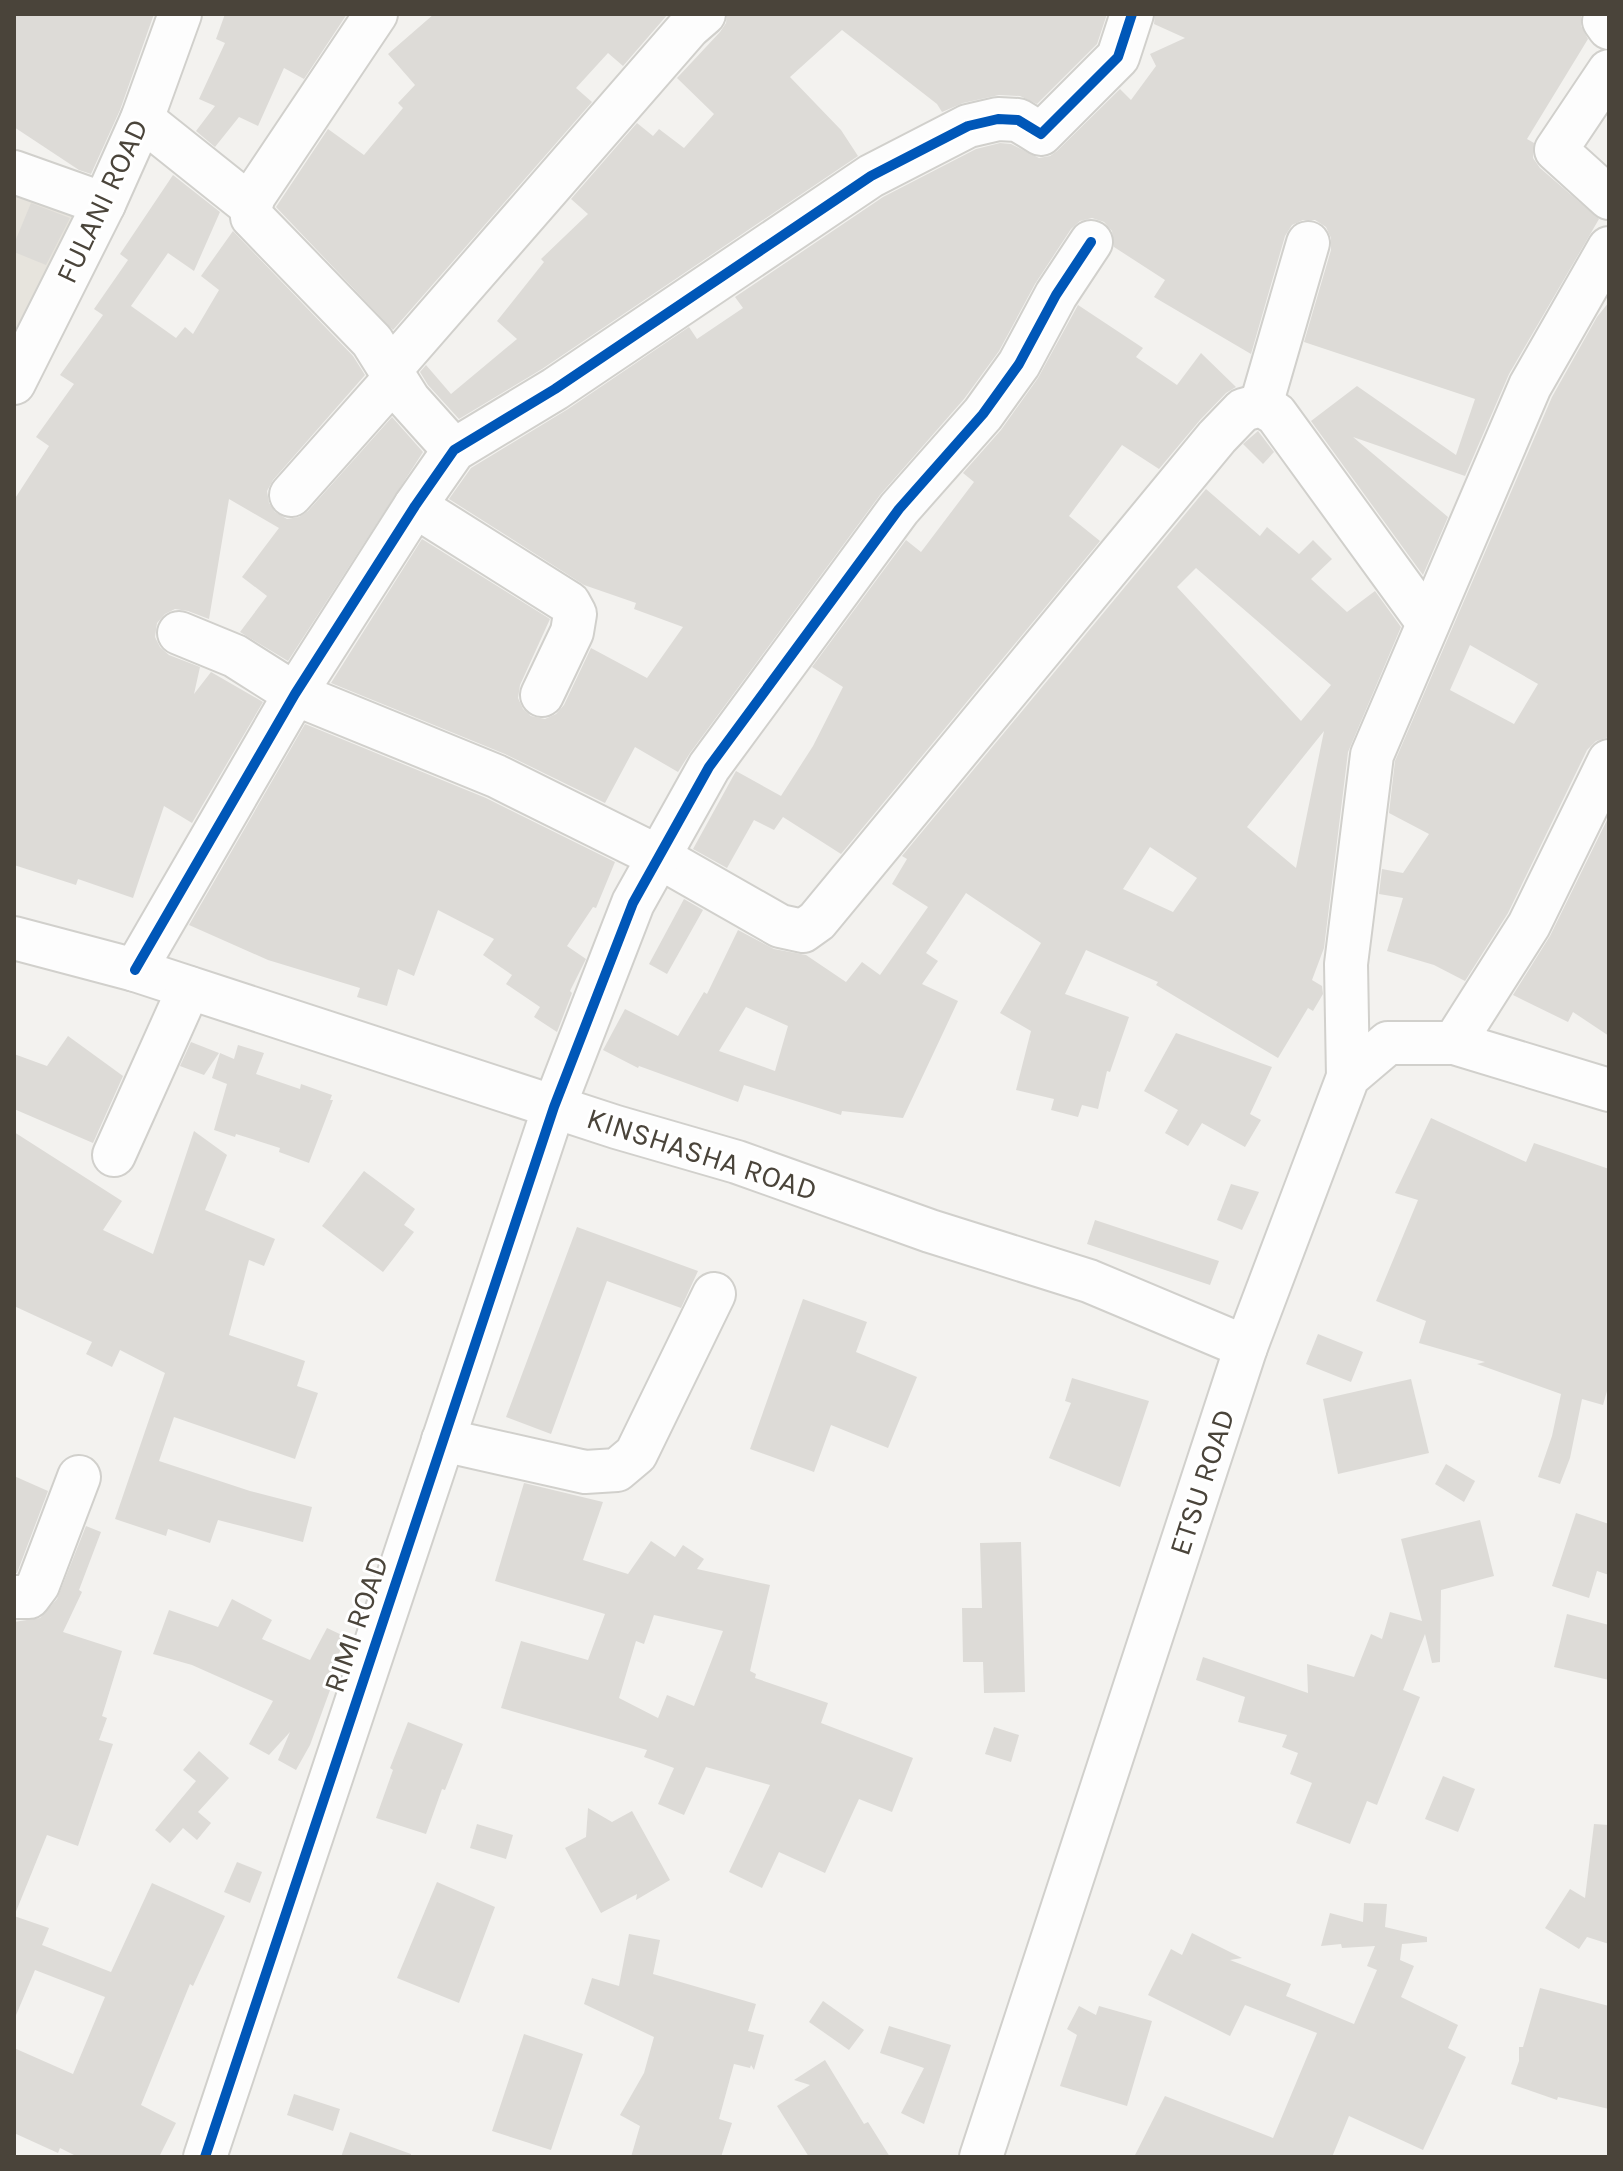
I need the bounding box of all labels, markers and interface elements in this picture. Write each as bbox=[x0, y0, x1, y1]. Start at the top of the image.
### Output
street label: FULANI ROAD bbox=[48, 113, 156, 289]
street label: KINSHASHA ROAD bbox=[582, 1100, 822, 1208]
street label: ETSU ROAD bbox=[1161, 1404, 1243, 1560]
street label: RIMI ROAD bbox=[316, 1551, 396, 1697]

